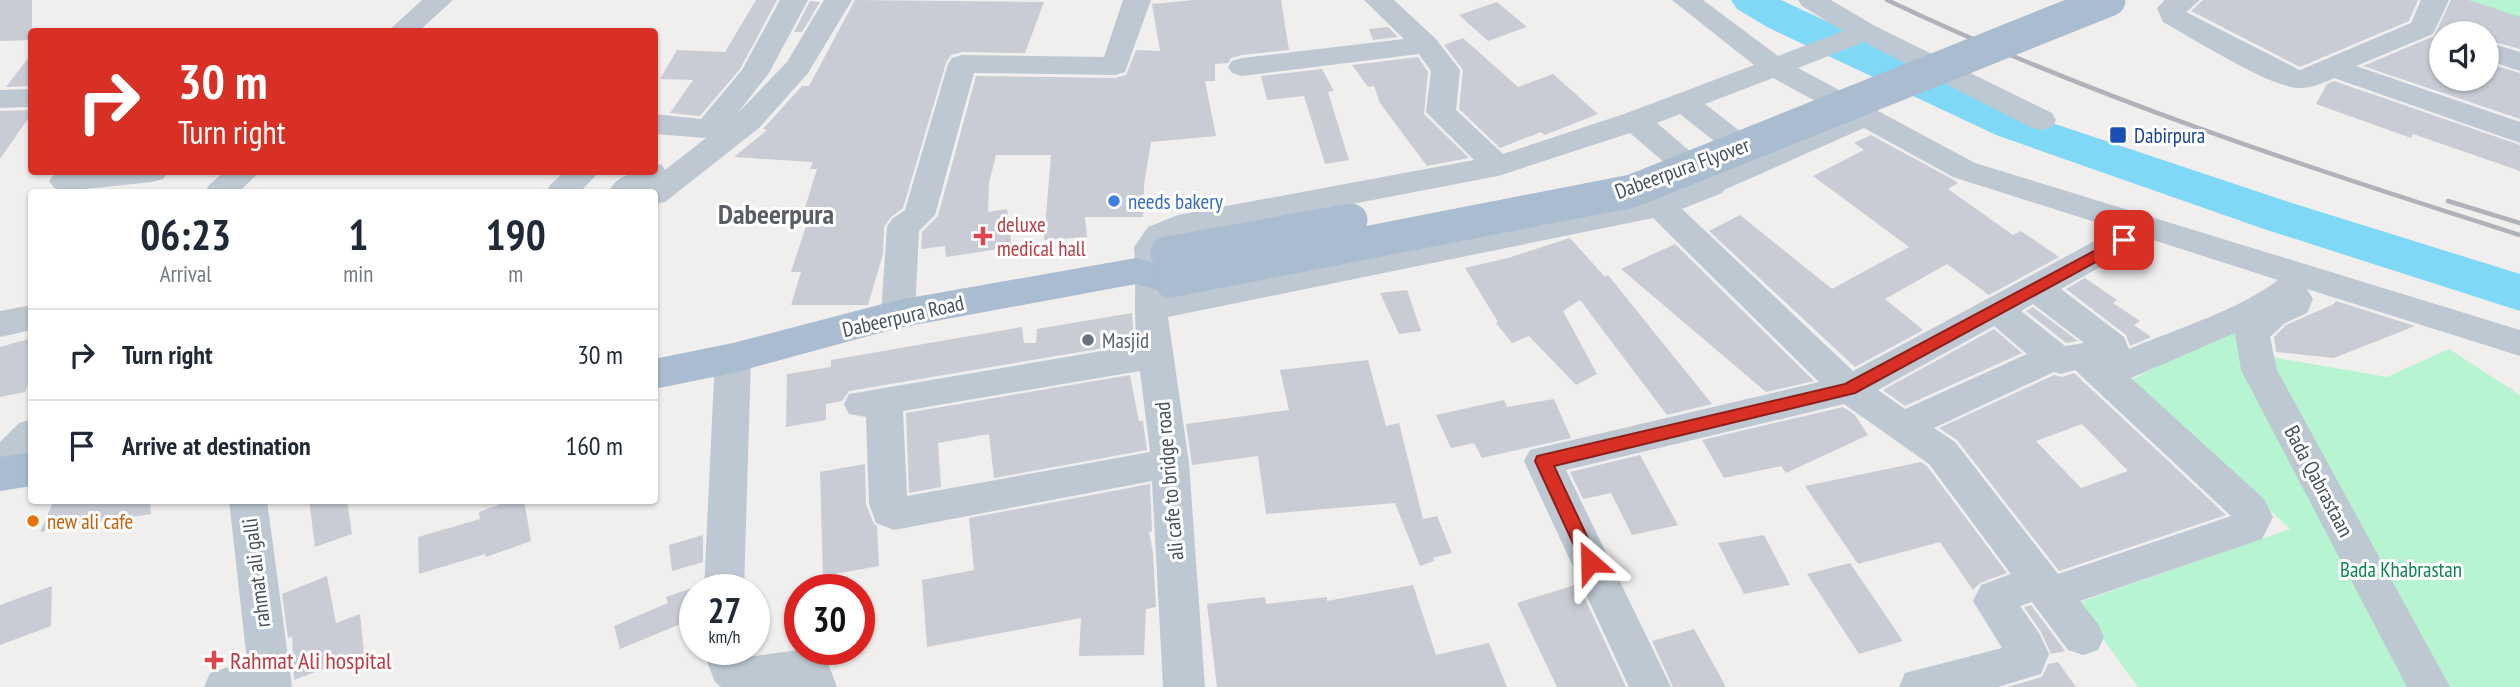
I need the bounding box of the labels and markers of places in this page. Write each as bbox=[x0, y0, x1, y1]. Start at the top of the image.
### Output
place label: Dabirpura bbox=[2134, 122, 2205, 149]
marker: Dabirpura bbox=[2108, 125, 2128, 145]
place label: needs bakery bbox=[1128, 188, 1223, 215]
marker: needs bakery bbox=[1106, 193, 1122, 209]
pin bbox=[2094, 210, 2154, 270]
place label: deluxe medical hall bbox=[997, 211, 1086, 262]
marker: deluxe medical hall bbox=[975, 228, 991, 244]
place label: Masjid bbox=[1102, 327, 1149, 354]
marker: Masjid bbox=[1080, 332, 1096, 348]
place label: new ali cafe bbox=[47, 508, 133, 535]
marker: new ali cafe bbox=[25, 513, 41, 529]
place label: Rahmat Ali hospital bbox=[230, 645, 392, 676]
marker: Rahmat Ali hospital bbox=[204, 650, 224, 670]

